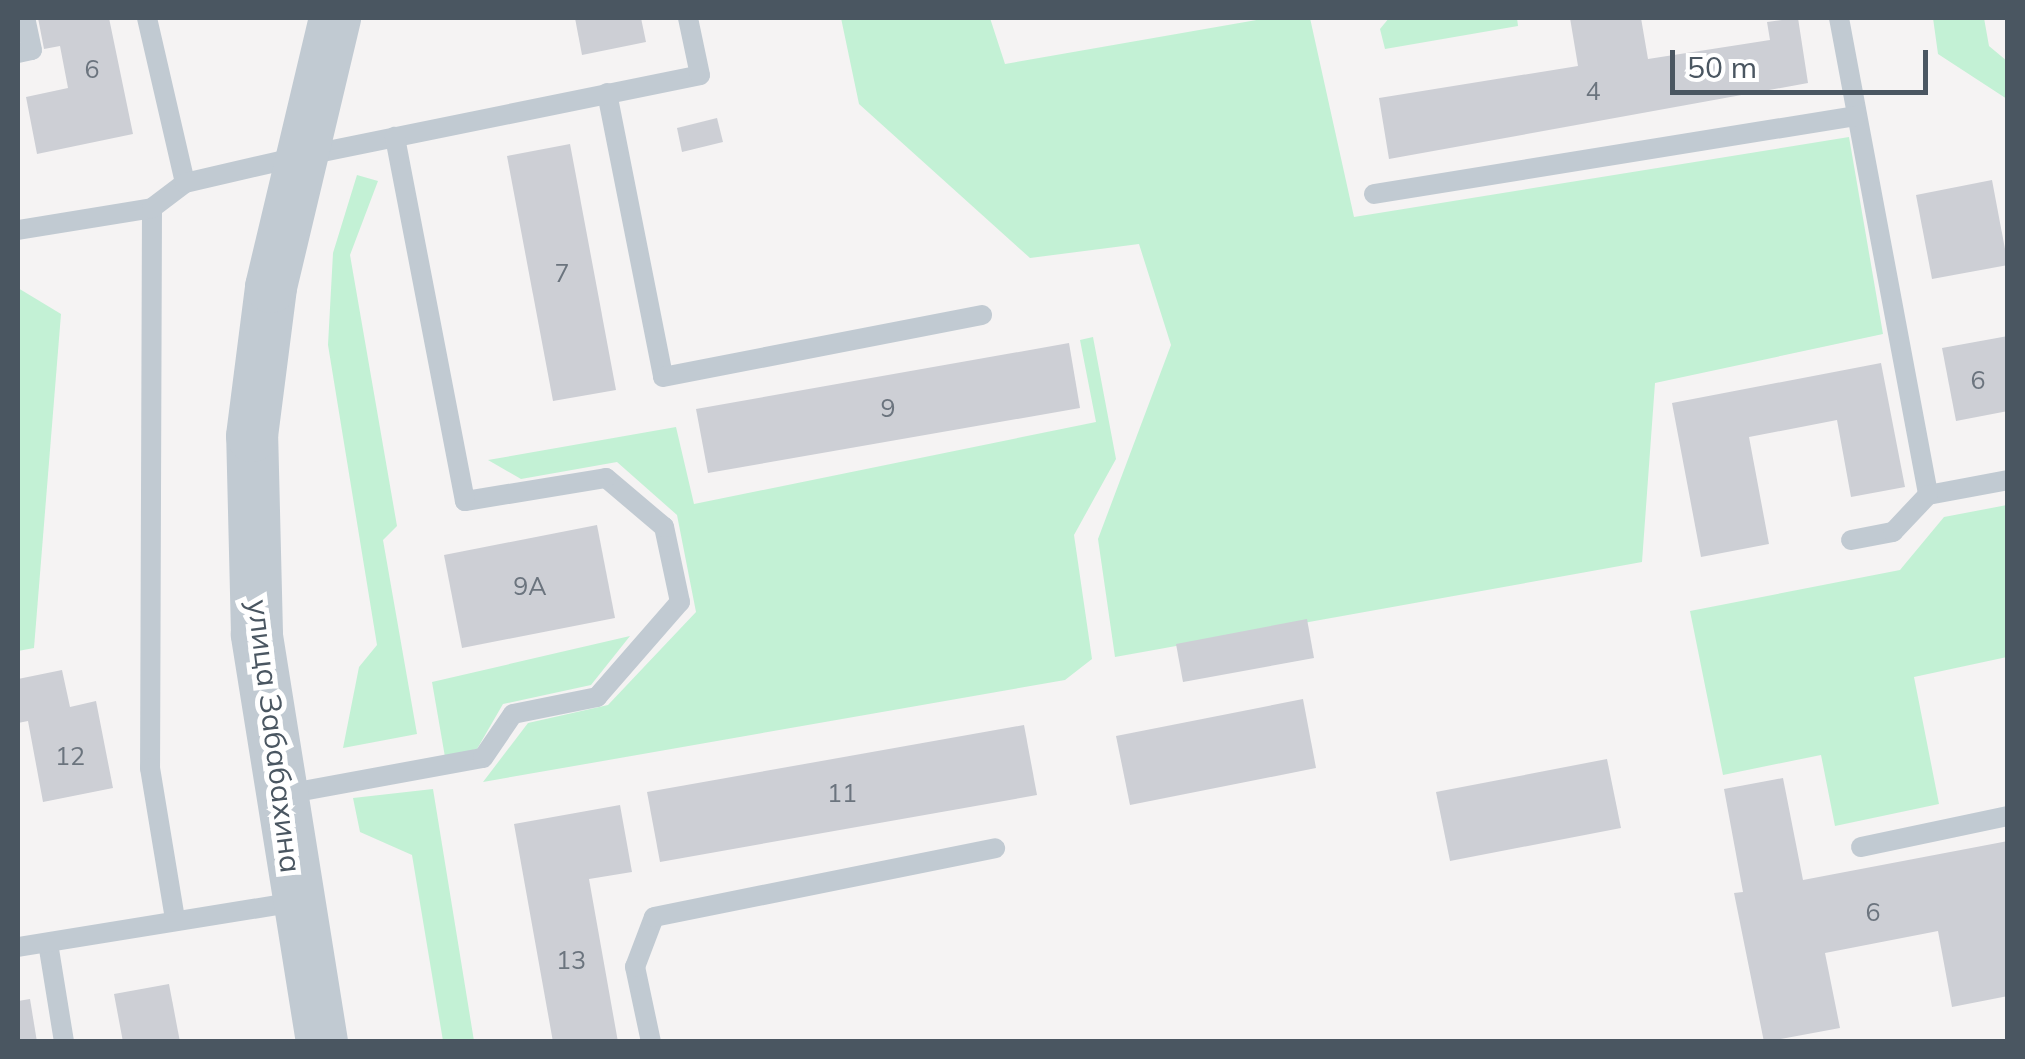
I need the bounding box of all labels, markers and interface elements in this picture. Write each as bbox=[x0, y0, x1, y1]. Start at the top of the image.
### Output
scale bar bbox=[1675, 30, 1932, 92]
text: 50 m bbox=[1687, 48, 1757, 86]
house number: 6 bbox=[85, 54, 99, 84]
house number: 4 bbox=[1586, 76, 1600, 106]
house number: 7 bbox=[555, 258, 569, 288]
house number: 6 bbox=[1971, 365, 1985, 395]
house number: 9 bbox=[881, 393, 895, 423]
house number: 9А bbox=[513, 571, 547, 601]
street label: улица Забабахина bbox=[240, 597, 310, 875]
house number: 12 bbox=[55, 741, 85, 771]
house number: 11 bbox=[827, 778, 857, 808]
house number: 6 bbox=[1866, 897, 1880, 927]
house number: 13 bbox=[556, 945, 586, 975]

